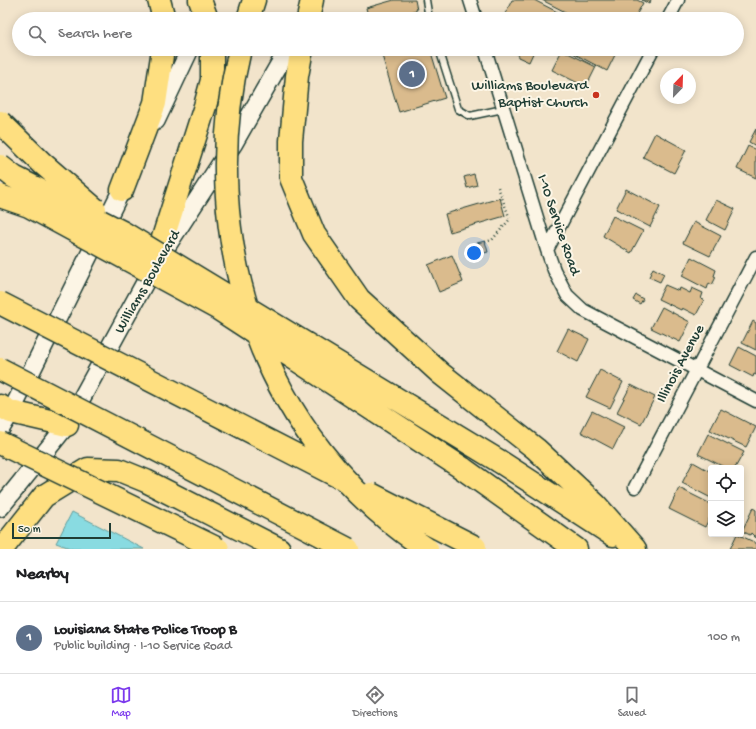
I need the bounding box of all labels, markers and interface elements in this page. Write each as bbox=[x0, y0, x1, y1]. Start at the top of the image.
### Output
search box bbox=[12, 12, 744, 56]
icon: search bbox=[26, 23, 48, 45]
text: Search here bbox=[58, 25, 132, 43]
pin: 1 bbox=[399, 59, 425, 89]
north arrow bbox=[660, 68, 696, 104]
place label: Williams Boulevard Baptist Church bbox=[472, 77, 589, 112]
marker: Williams Boulevard Baptist Church bbox=[591, 90, 601, 100]
street label: I-10 Service Road bbox=[532, 172, 584, 279]
street label: Williams Boulevard bbox=[111, 226, 186, 337]
your location bbox=[464, 243, 484, 263]
street label: Illinois Avenue bbox=[653, 322, 709, 406]
map controls bbox=[708, 465, 744, 537]
button: locate bbox=[708, 465, 744, 501]
button: layers bbox=[708, 501, 744, 537]
scale bar bbox=[12, 521, 111, 540]
text: 50 m bbox=[18, 524, 40, 536]
text: Nearby bbox=[16, 565, 69, 585]
text: Louisiana State Police Troop B bbox=[54, 621, 237, 639]
text: 1 bbox=[26, 630, 32, 645]
text: 100 m bbox=[708, 630, 740, 645]
text: Public building · I-10 Service Road bbox=[54, 639, 232, 654]
tab: Map bbox=[110, 684, 132, 720]
tab: Directions bbox=[353, 684, 397, 720]
tab: Saved bbox=[618, 684, 646, 720]

